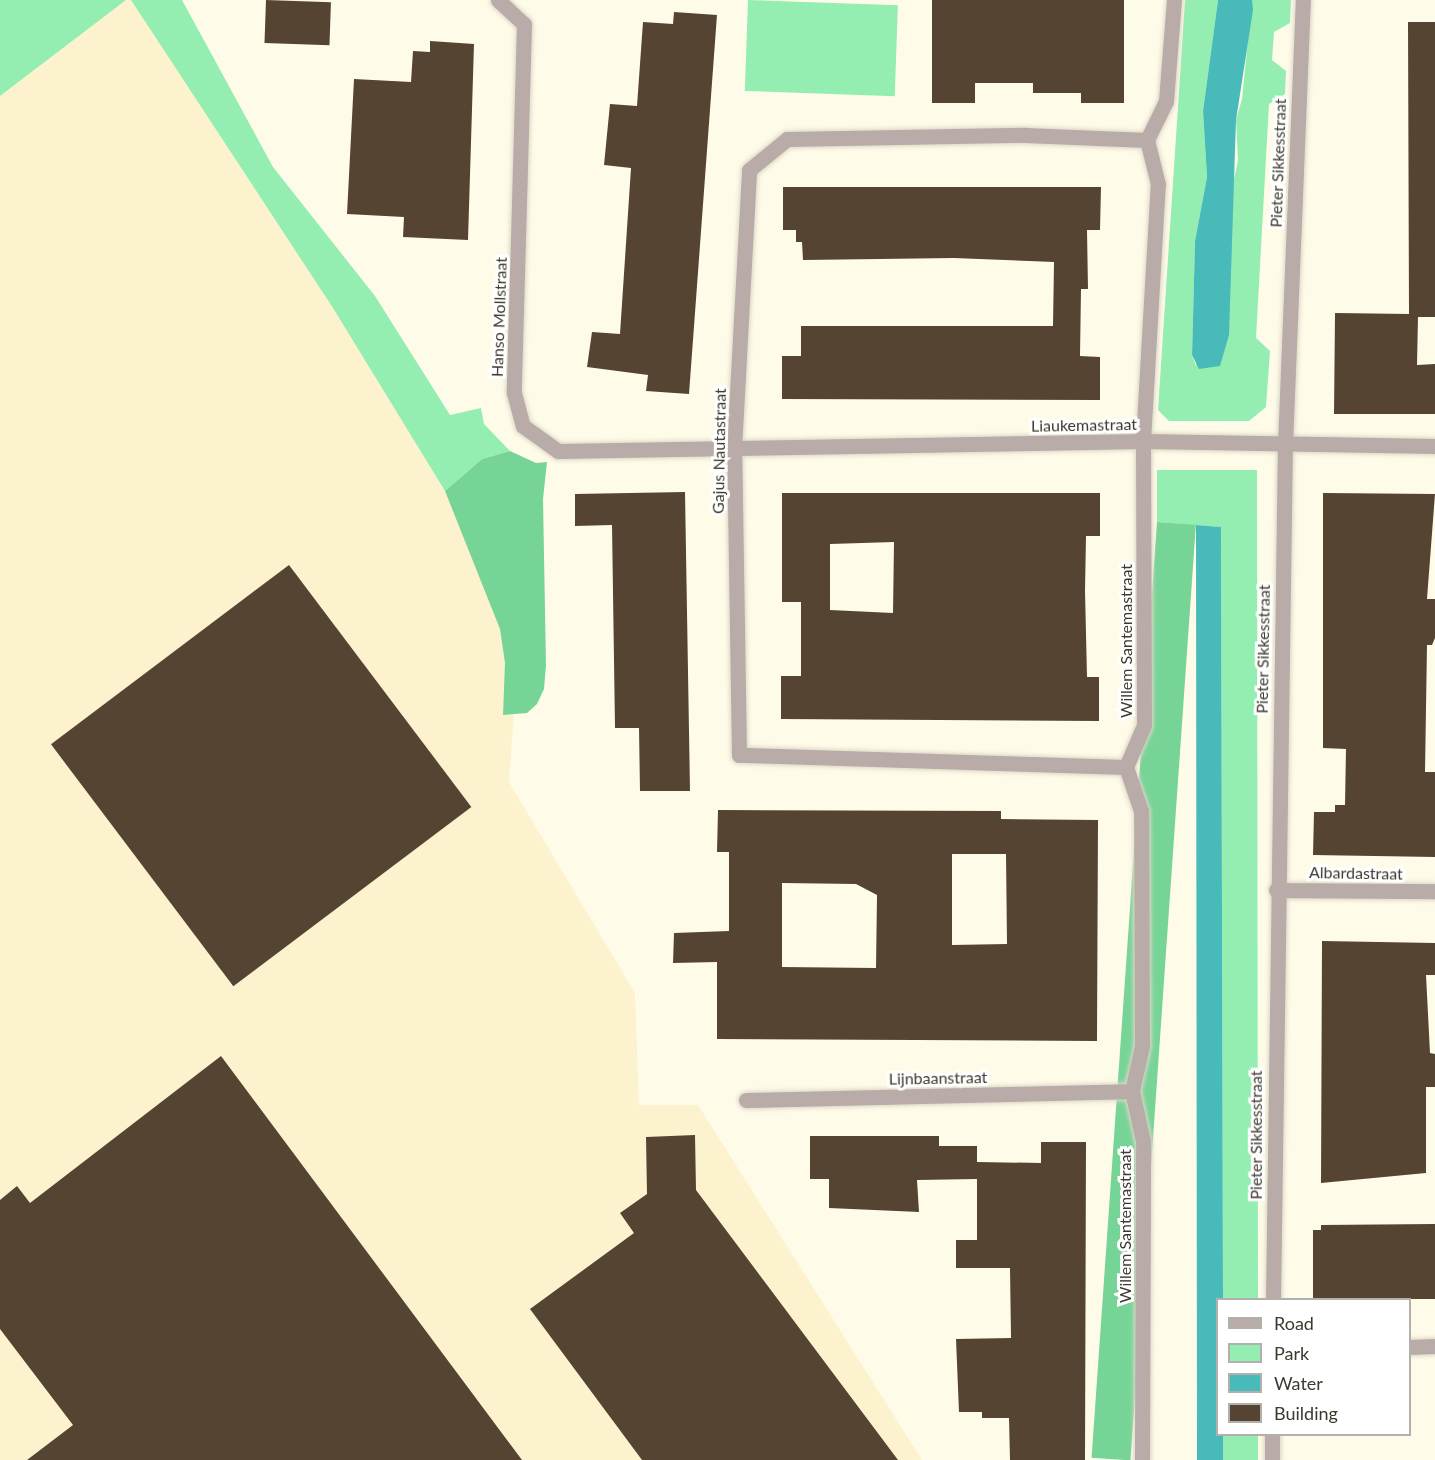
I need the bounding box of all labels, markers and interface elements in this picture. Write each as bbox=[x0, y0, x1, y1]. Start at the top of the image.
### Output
street label: Pieter Sikkesstraat bbox=[1266, 98, 1290, 228]
street label: Hanso Mollstraat bbox=[487, 257, 511, 377]
street label: Gajus Nautastraat bbox=[708, 388, 730, 514]
street label: Liaukemastraat bbox=[1031, 414, 1137, 436]
street label: Willem Santemastraat bbox=[1116, 564, 1136, 718]
street label: Pieter Sikkesstraat bbox=[1252, 584, 1274, 714]
street label: Albardastraat bbox=[1309, 863, 1403, 883]
street label: Lijnbaanstraat bbox=[889, 1068, 987, 1088]
street label: Pieter Sikkesstraat bbox=[1246, 1070, 1266, 1200]
street label: Willem Santemastraat bbox=[1115, 1149, 1135, 1303]
legend bbox=[1216, 1298, 1411, 1436]
text: Road bbox=[1274, 1312, 1314, 1334]
text: Park bbox=[1274, 1342, 1309, 1364]
text: Water bbox=[1274, 1372, 1323, 1394]
text: Building bbox=[1274, 1402, 1338, 1424]

